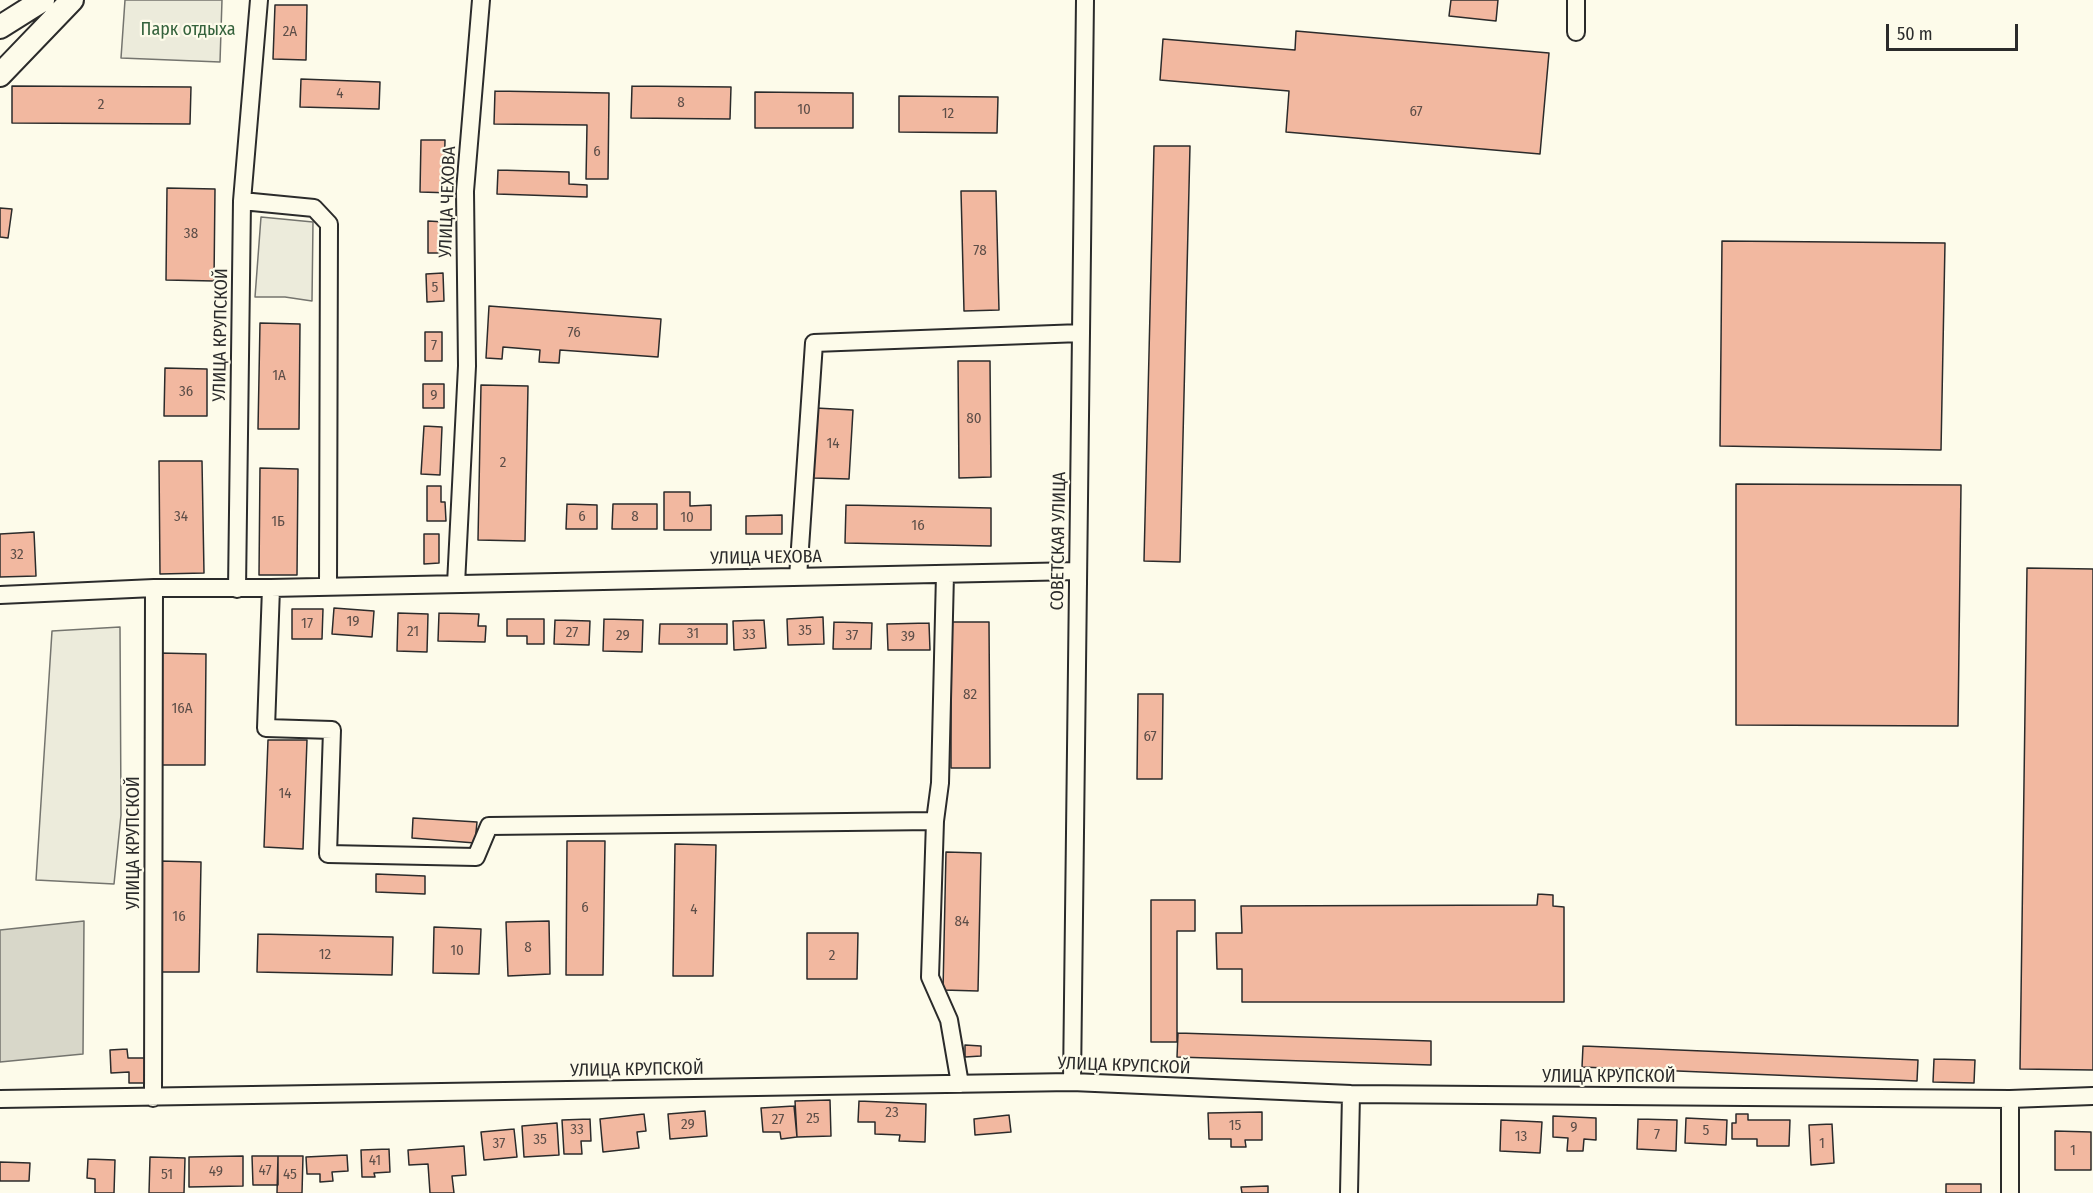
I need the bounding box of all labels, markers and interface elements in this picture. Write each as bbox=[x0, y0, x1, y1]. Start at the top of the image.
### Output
scale bar bbox=[1889, 12, 2021, 50]
park label: Парк отдыха bbox=[141, 19, 235, 41]
house number: 2А bbox=[283, 23, 297, 41]
text: 50 m bbox=[1897, 23, 1933, 45]
house number: 4 bbox=[336, 85, 344, 103]
house number: 8 bbox=[677, 94, 685, 112]
house number: 2 bbox=[98, 96, 104, 114]
house number: 10 bbox=[797, 101, 811, 119]
house number: 67 bbox=[1409, 103, 1423, 121]
house number: 12 bbox=[942, 105, 954, 123]
house number: 6 bbox=[593, 143, 601, 161]
street label: УЛИЦА ЧЕХОВА bbox=[435, 146, 461, 258]
house number: 38 bbox=[184, 225, 198, 243]
house number: 78 bbox=[973, 242, 987, 260]
street label: УЛИЦА КРУПСКОЙ bbox=[209, 268, 233, 402]
house number: 5 bbox=[432, 279, 438, 297]
house number: 76 bbox=[567, 324, 581, 342]
house number: 7 bbox=[431, 337, 437, 355]
house number: 1А bbox=[272, 367, 286, 385]
house number: 36 bbox=[179, 383, 193, 401]
house number: 9 bbox=[430, 387, 438, 405]
house number: 80 bbox=[966, 410, 982, 428]
house number: 14 bbox=[826, 435, 840, 453]
house number: 2 bbox=[500, 454, 506, 472]
street label: СОВЕТСКАЯ УЛИЦА bbox=[1047, 472, 1071, 610]
house number: 34 bbox=[174, 508, 188, 526]
house number: 6 bbox=[578, 508, 586, 526]
house number: 8 bbox=[631, 508, 639, 526]
house number: 10 bbox=[680, 509, 694, 527]
house number: 1Б bbox=[271, 513, 285, 531]
house number: 16 bbox=[911, 517, 925, 535]
house number: 32 bbox=[10, 546, 24, 564]
street label: УЛИЦА ЧЕХОВА bbox=[710, 546, 822, 570]
house number: 19 bbox=[346, 613, 360, 631]
house number: 17 bbox=[301, 615, 313, 633]
house number: 35 bbox=[798, 622, 812, 640]
house number: 21 bbox=[407, 623, 419, 641]
house number: 27 bbox=[566, 624, 578, 642]
house number: 31 bbox=[687, 625, 699, 643]
house number: 33 bbox=[742, 626, 756, 644]
house number: 29 bbox=[616, 627, 630, 645]
house number: 37 bbox=[846, 627, 858, 645]
house number: 39 bbox=[901, 628, 915, 646]
house number: 82 bbox=[963, 686, 977, 704]
house number: 16А bbox=[171, 700, 193, 718]
house number: 67 bbox=[1143, 728, 1157, 746]
street label: УЛИЦА КРУПСКОЙ bbox=[123, 776, 145, 910]
house number: 14 bbox=[278, 785, 292, 803]
house number: 6 bbox=[581, 899, 589, 917]
house number: 4 bbox=[690, 901, 698, 919]
house number: 16 bbox=[172, 908, 186, 926]
house number: 84 bbox=[955, 913, 969, 931]
house number: 8 bbox=[524, 939, 532, 957]
house number: 10 bbox=[450, 942, 464, 960]
house number: 12 bbox=[319, 946, 331, 964]
house number: 2 bbox=[829, 947, 835, 965]
street label: УЛИЦА КРУПСКОЙ bbox=[1057, 1053, 1191, 1079]
street label: УЛИЦА КРУПСКОЙ bbox=[570, 1058, 704, 1082]
street label: УЛИЦА КРУПСКОЙ bbox=[1542, 1066, 1676, 1088]
house number: 23 bbox=[885, 1104, 899, 1122]
house number: 25 bbox=[806, 1110, 820, 1128]
house number: 27 bbox=[772, 1111, 784, 1129]
house number: 29 bbox=[681, 1116, 695, 1134]
house number: 15 bbox=[1229, 1117, 1241, 1135]
house number: 9 bbox=[1570, 1119, 1578, 1137]
house number: 33 bbox=[570, 1121, 584, 1139]
house number: 5 bbox=[1703, 1122, 1709, 1140]
house number: 7 bbox=[1654, 1126, 1660, 1144]
house number: 13 bbox=[1515, 1128, 1527, 1146]
house number: 35 bbox=[533, 1131, 547, 1149]
house number: 37 bbox=[493, 1135, 505, 1153]
house number: 1 bbox=[1819, 1135, 1825, 1153]
house number: 1 bbox=[2070, 1142, 2076, 1160]
house number: 41 bbox=[369, 1152, 381, 1170]
house number: 47 bbox=[258, 1162, 272, 1180]
house number: 49 bbox=[209, 1163, 223, 1181]
house number: 51 bbox=[161, 1166, 173, 1184]
house number: 45 bbox=[283, 1166, 297, 1184]

